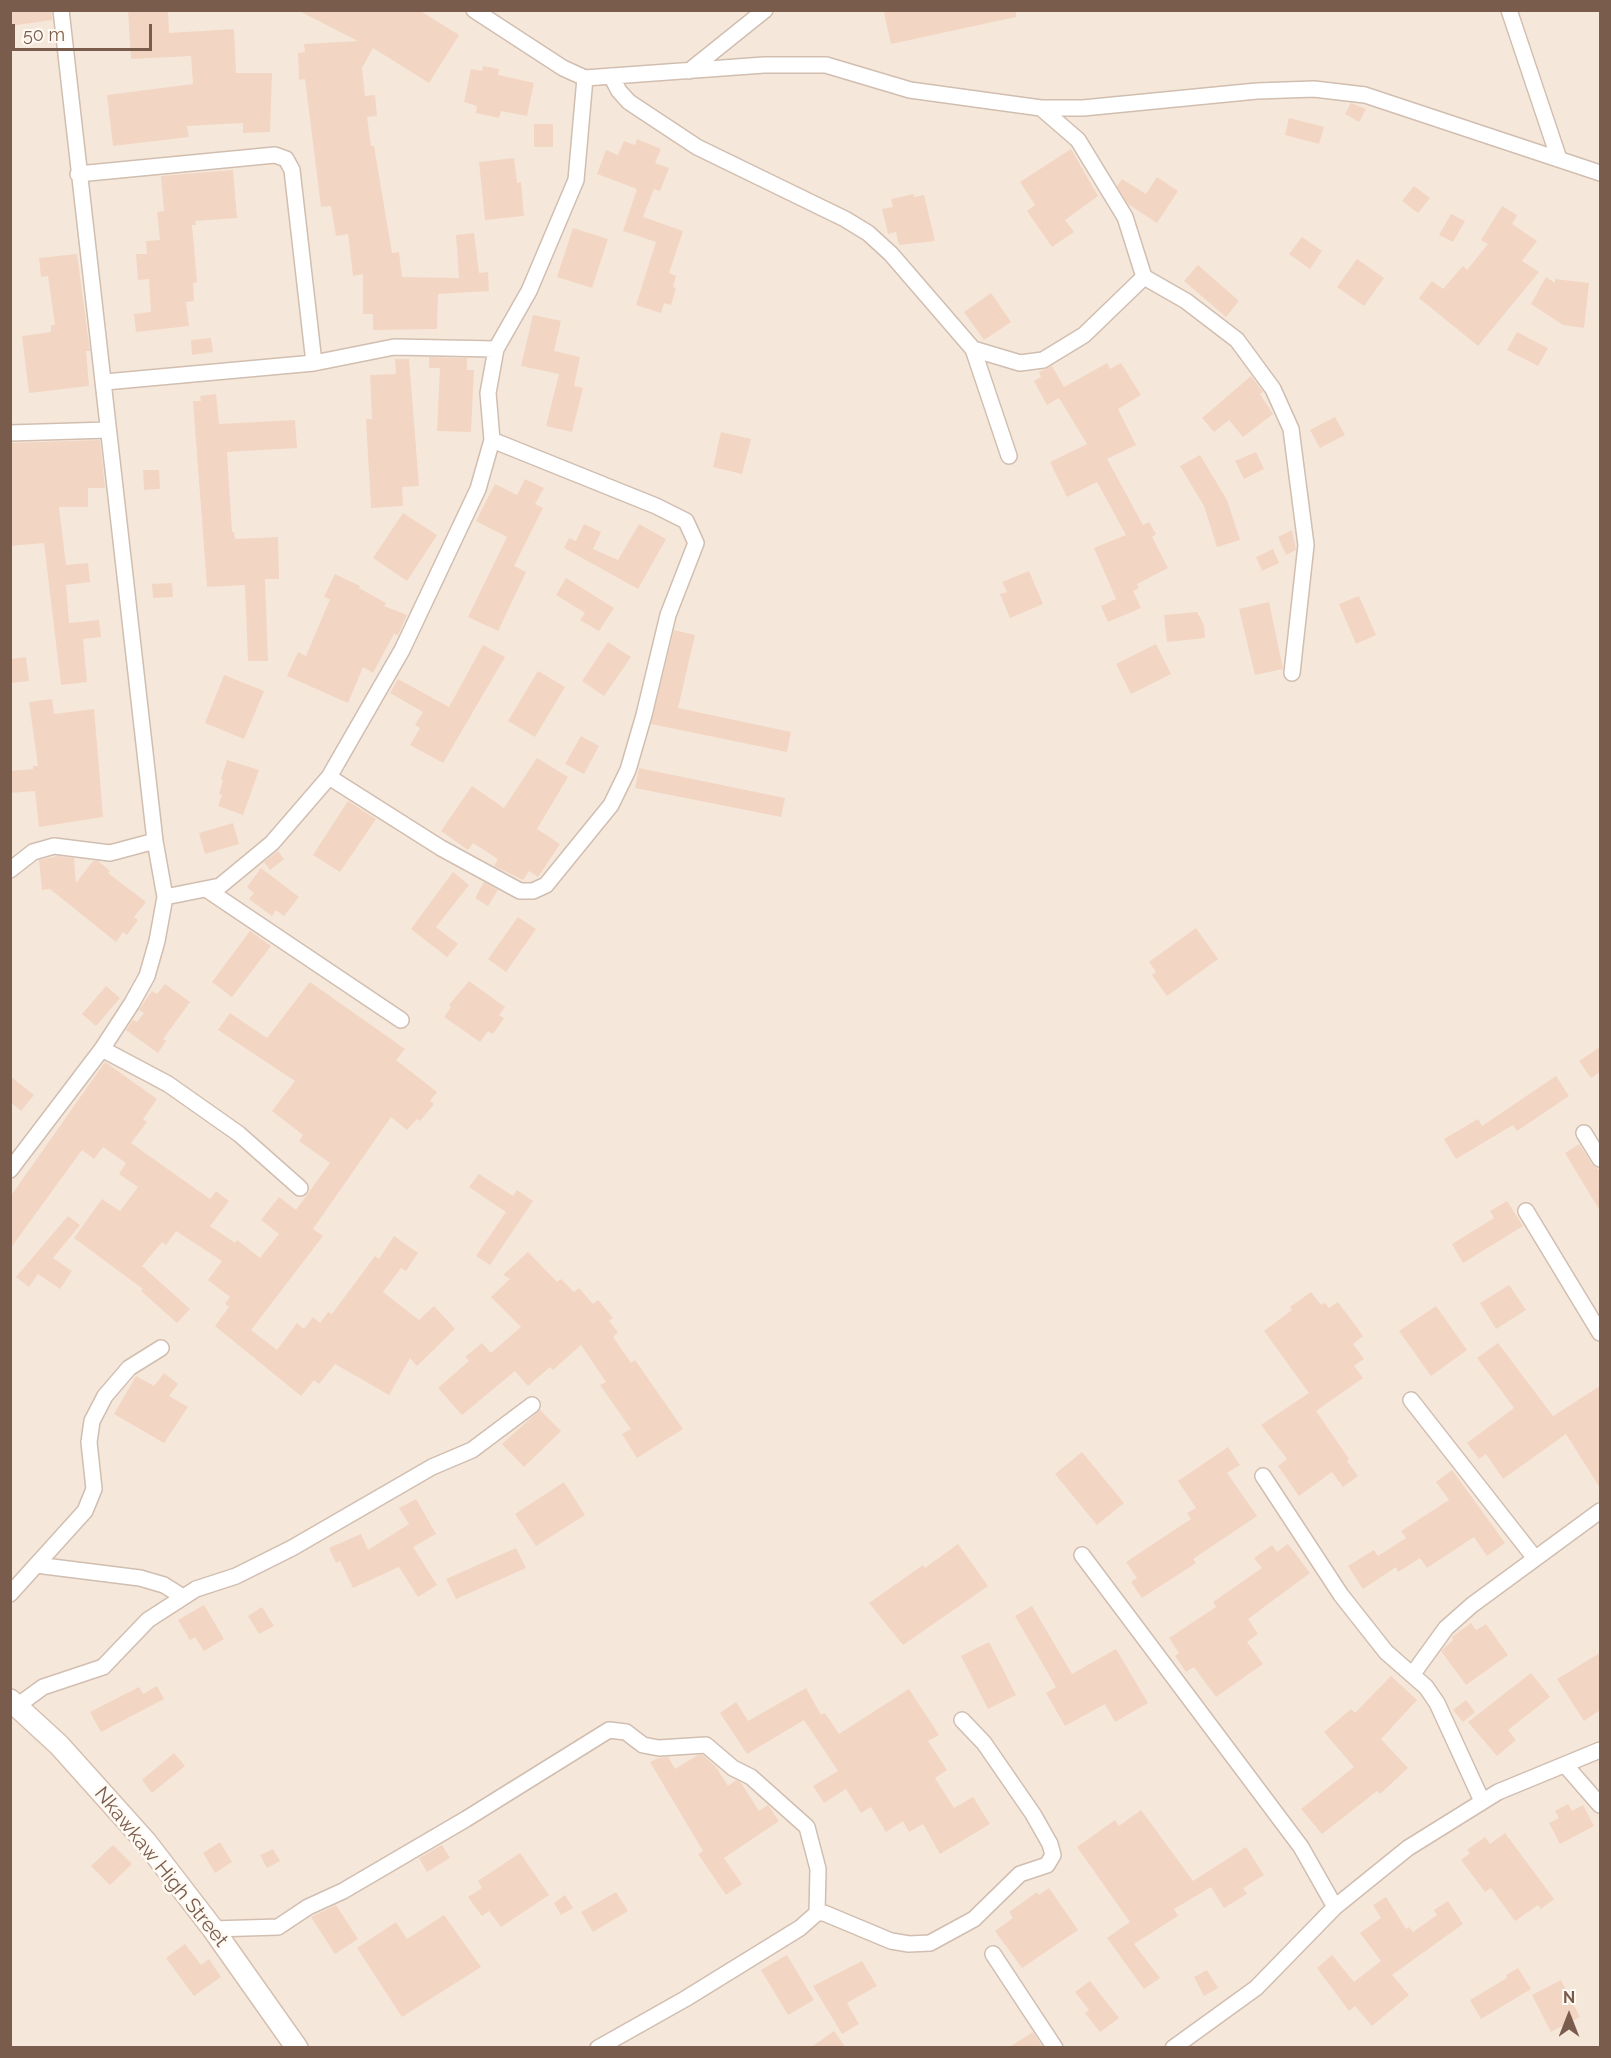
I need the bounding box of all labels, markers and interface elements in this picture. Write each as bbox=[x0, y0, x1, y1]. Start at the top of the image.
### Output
scale bar bbox=[15, 12, 154, 50]
text: 50 m bbox=[23, 24, 65, 45]
street label: Nkawkaw High Street bbox=[89, 1782, 233, 1952]
north arrow bbox=[1539, 1986, 1599, 2046]
text: N bbox=[1563, 1988, 1575, 2007]

